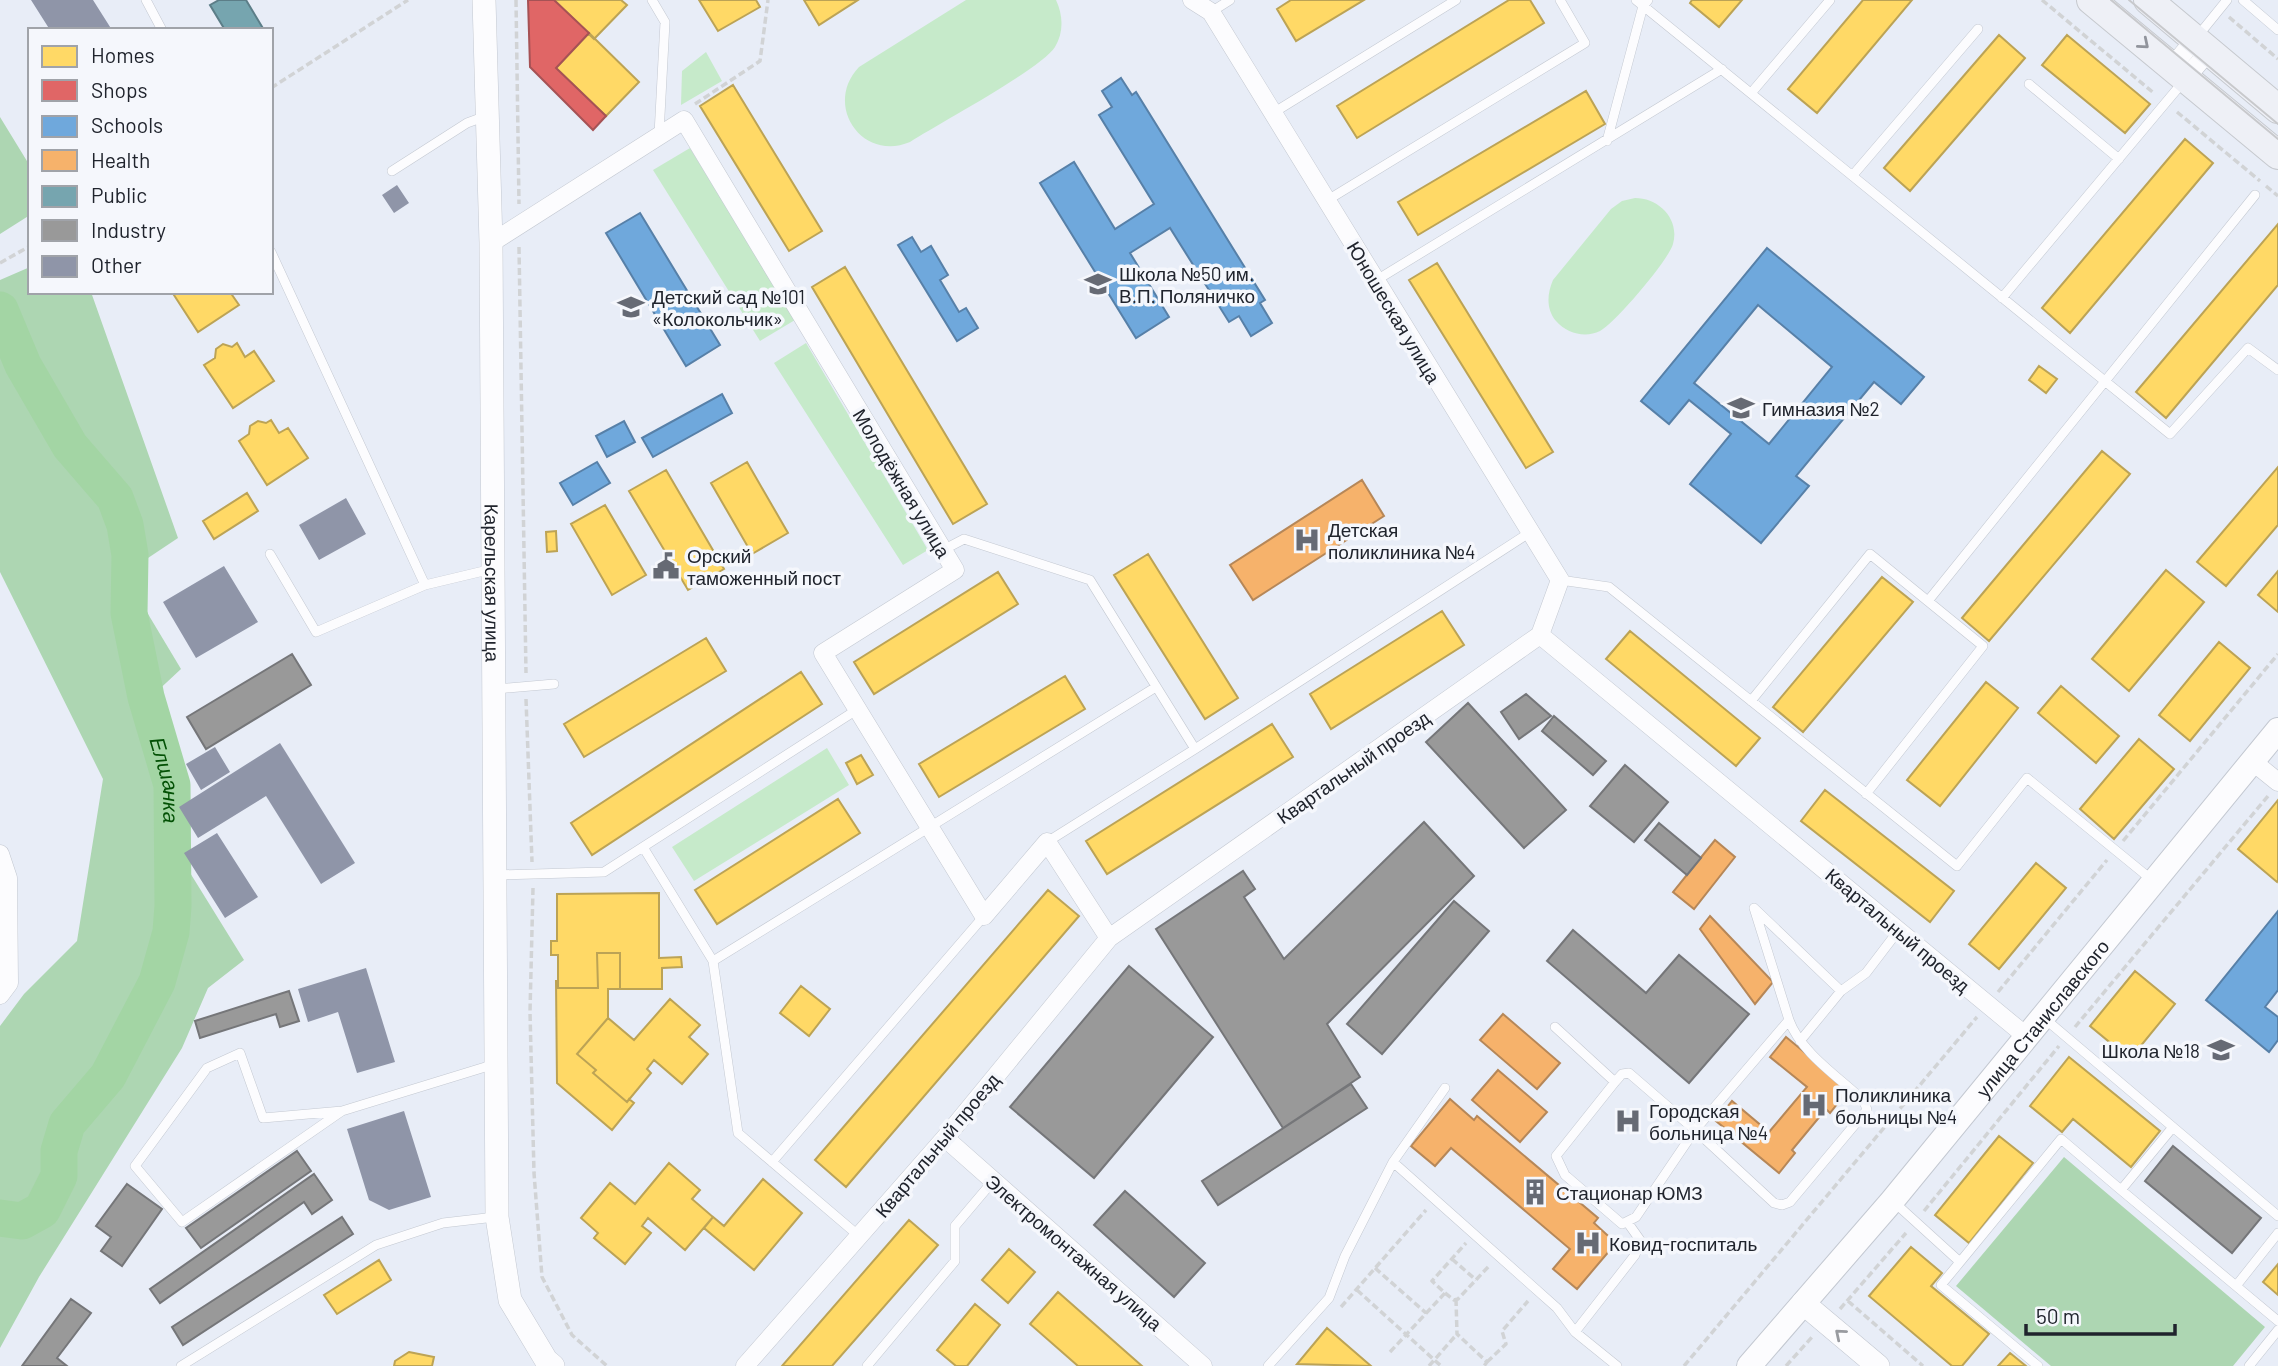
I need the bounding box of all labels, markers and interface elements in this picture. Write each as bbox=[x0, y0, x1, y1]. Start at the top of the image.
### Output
legend bbox=[28, 28, 273, 294]
one-way arrow bbox=[2136, 35, 2148, 48]
text: Homes bbox=[91, 42, 155, 67]
text: Shops bbox=[91, 77, 148, 102]
text: Schools bbox=[91, 112, 163, 137]
text: Health bbox=[91, 147, 150, 172]
text: Public bbox=[91, 182, 147, 207]
text: Industry bbox=[91, 217, 166, 242]
street label: Юношеская улица bbox=[1343, 237, 1446, 387]
text: Other bbox=[91, 252, 142, 277]
place label: Школа №50 им. В.П. Поляничко bbox=[1119, 262, 1255, 307]
school or university icon: Школа №50 им. В.П. Поляничко bbox=[1083, 269, 1113, 299]
place label: Детский сад №101 «Колокольчик» bbox=[652, 285, 805, 330]
school or university icon: Детский сад №101 «Колокольчик» bbox=[616, 292, 646, 322]
school or university icon: Гимназия №2 bbox=[1726, 393, 1756, 423]
place label: Гимназия №2 bbox=[1762, 397, 1880, 420]
street label: Молодёжная улица bbox=[849, 404, 956, 562]
street label: Карельская улица bbox=[481, 504, 505, 663]
place label: Детская поликлиника №4 bbox=[1328, 518, 1475, 563]
hospital icon: Детская поликлиника №4 bbox=[1292, 525, 1322, 555]
place label: Орский таможенный пост bbox=[687, 544, 841, 589]
public building icon: Орский таможенный пост bbox=[651, 551, 681, 581]
street label: Квартальный проезд bbox=[1272, 706, 1434, 828]
water label: Елшанка bbox=[146, 734, 185, 823]
street label: Квартальный проезд bbox=[1821, 863, 1975, 997]
street label: улица Станиславского bbox=[1971, 935, 2113, 1101]
school or university icon: Школа №18 bbox=[2206, 1035, 2236, 1065]
place label: Школа №18 bbox=[2102, 1039, 2200, 1062]
street label: Квартальный проезд bbox=[870, 1068, 1004, 1222]
place label: Поликлиника больницы №4 bbox=[1835, 1083, 1957, 1128]
hospital icon: Поликлиника больницы №4 bbox=[1799, 1090, 1829, 1120]
place label: Городская больница №4 bbox=[1649, 1099, 1768, 1144]
hospital icon: Городская больница №4 bbox=[1613, 1106, 1643, 1136]
street label: Электромонтажная улица bbox=[981, 1169, 1167, 1335]
building icon: Стационар ЮМЗ bbox=[1520, 1177, 1550, 1207]
place label: Стационар ЮМЗ bbox=[1556, 1181, 1703, 1204]
hospital icon: Ковид-госпиталь bbox=[1573, 1228, 1603, 1258]
place label: Ковид-госпиталь bbox=[1609, 1232, 1758, 1255]
scale bar bbox=[2026, 1292, 2175, 1336]
text: 50 m bbox=[2036, 1303, 2080, 1328]
one-way arrow bbox=[1836, 1330, 1848, 1343]

